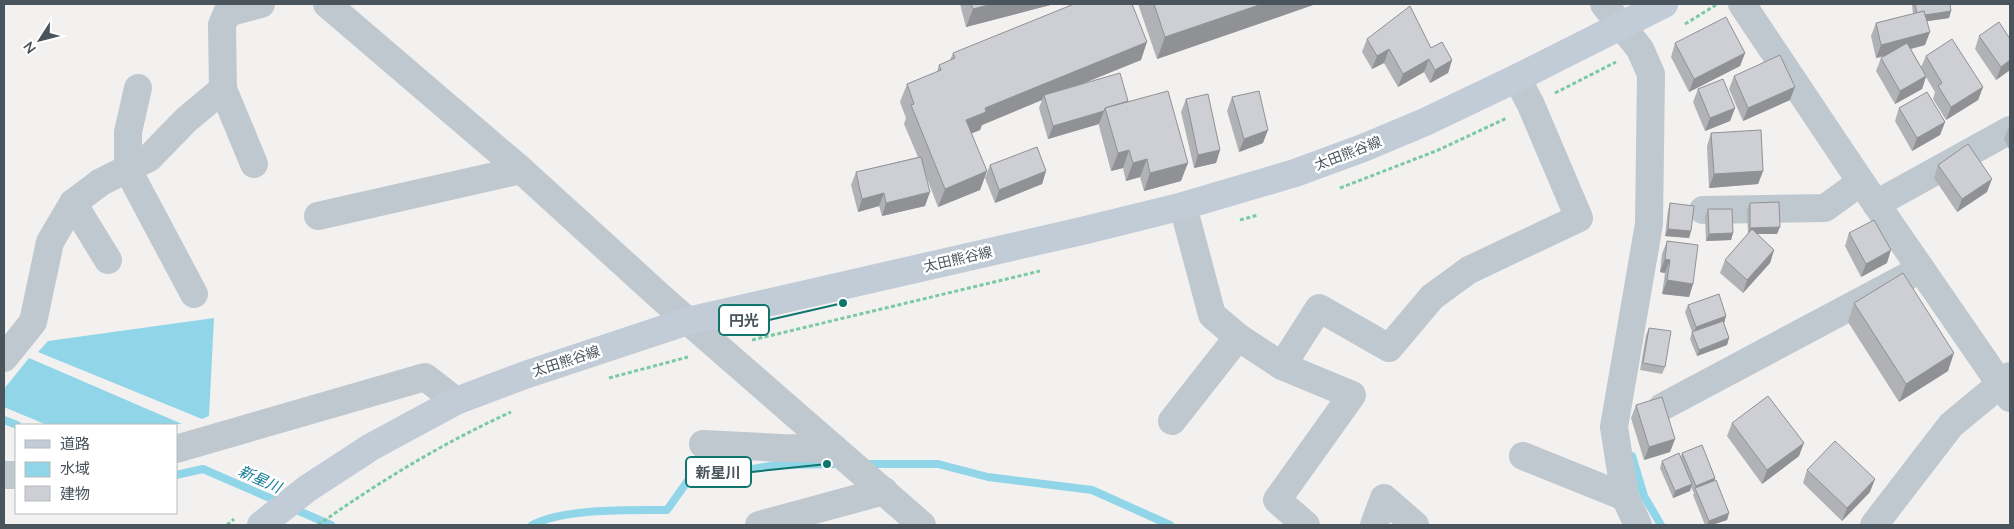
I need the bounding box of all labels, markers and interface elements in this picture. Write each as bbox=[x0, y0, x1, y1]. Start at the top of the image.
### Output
north arrow bbox=[15, 15, 65, 65]
text: N bbox=[19, 38, 40, 57]
street label: 太田熊谷線 bbox=[1312, 132, 1384, 174]
street label: 太田熊谷線 bbox=[922, 242, 994, 276]
callout: 円光 bbox=[719, 305, 769, 335]
text: 円光 bbox=[729, 311, 759, 330]
street label: 太田熊谷線 bbox=[530, 342, 602, 380]
legend bbox=[15, 424, 178, 514]
text: 道路 bbox=[60, 434, 90, 453]
callout: 新星川 bbox=[686, 457, 751, 487]
text: 水域 bbox=[60, 459, 90, 478]
water label: 新星川 bbox=[236, 461, 286, 498]
text: 新星川 bbox=[695, 463, 741, 482]
text: 建物 bbox=[60, 484, 90, 503]

